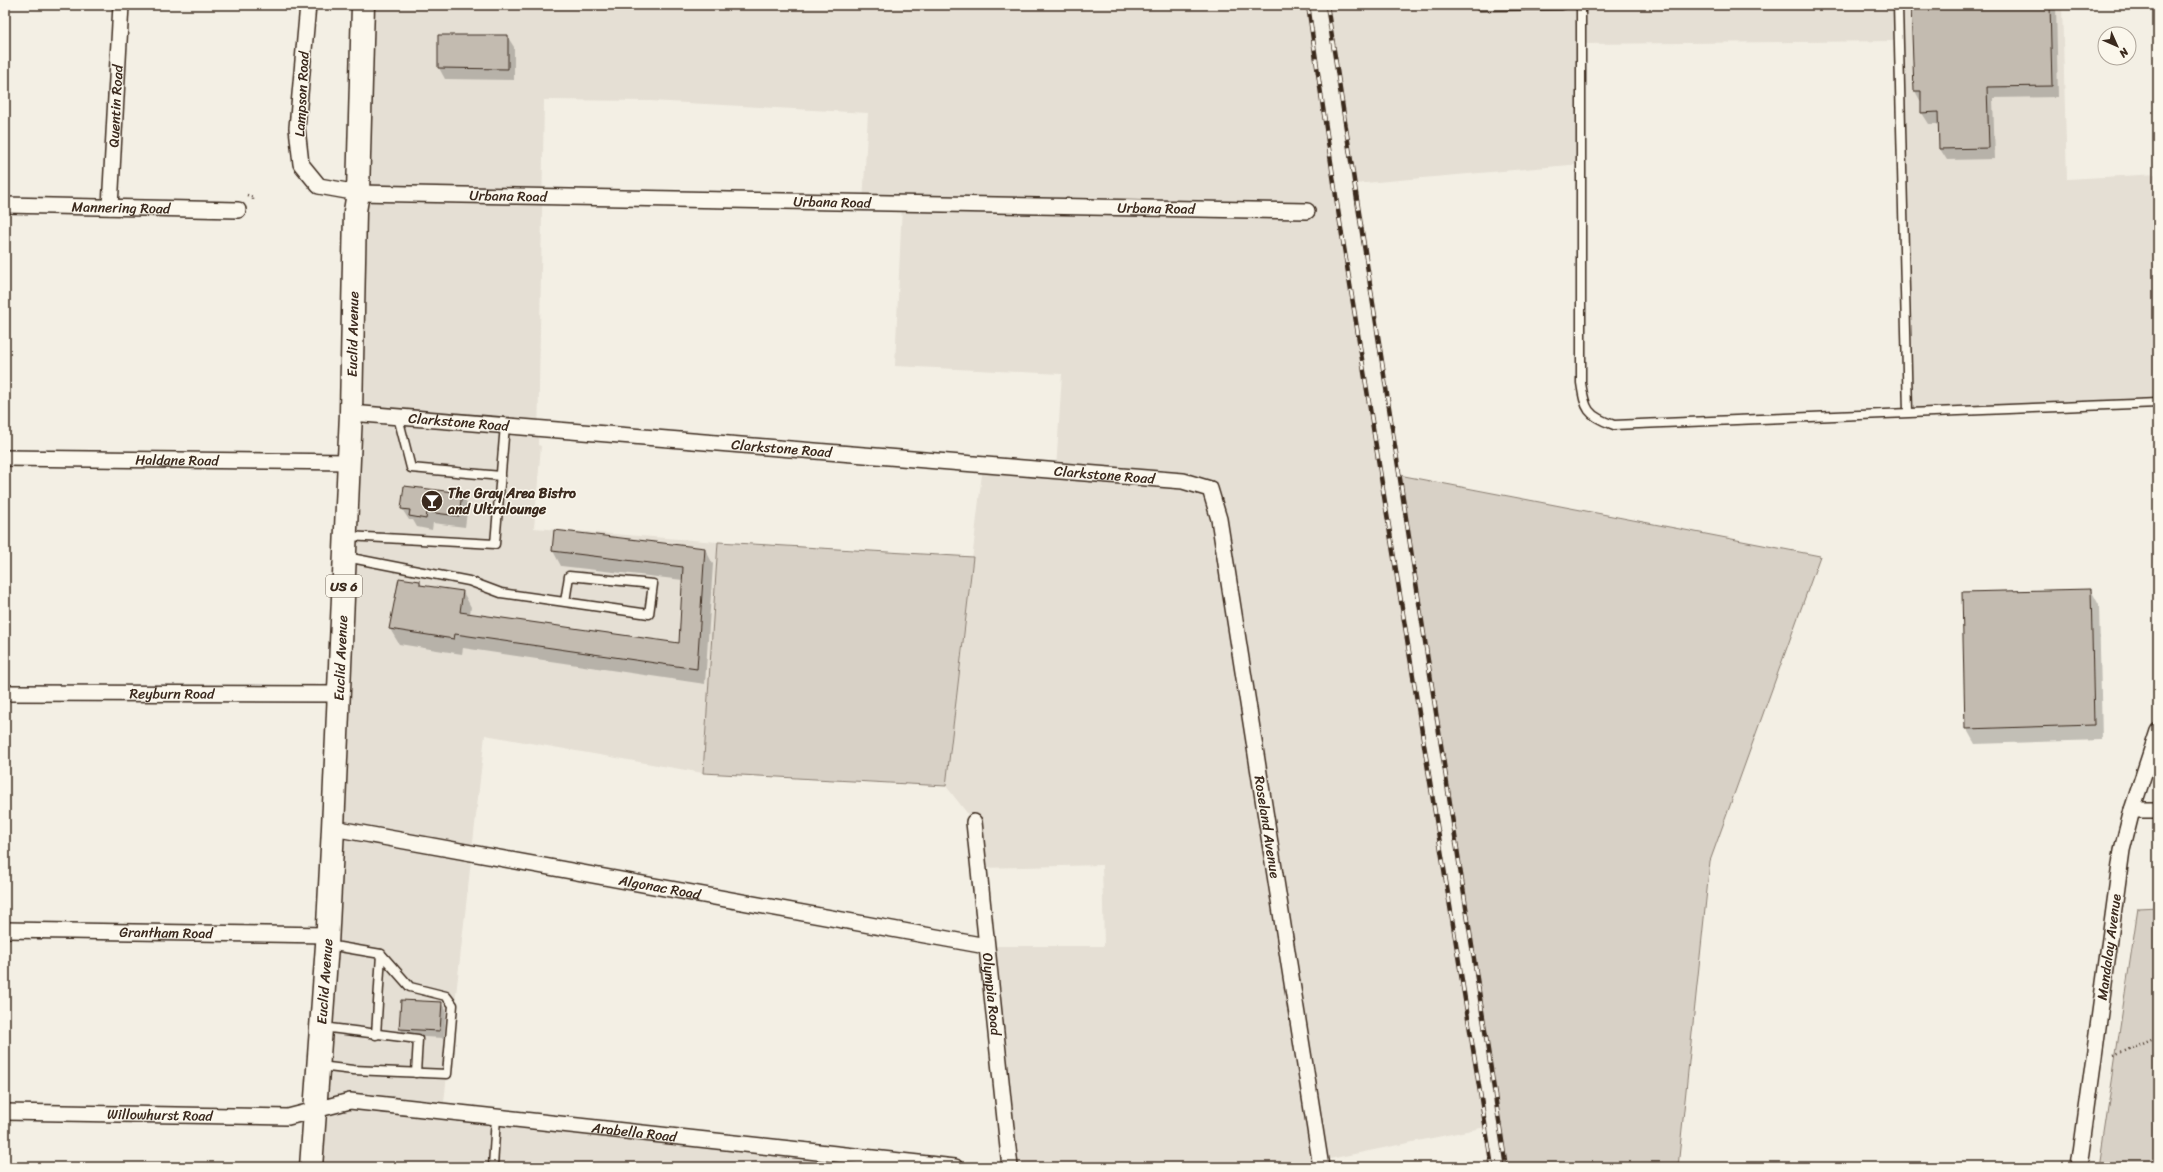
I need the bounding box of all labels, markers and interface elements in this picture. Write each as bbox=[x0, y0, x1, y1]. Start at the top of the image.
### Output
north arrow bbox=[2097, 26, 2137, 66]
text: N bbox=[2114, 43, 2134, 62]
street label: Lampson Road bbox=[287, 49, 317, 137]
street label: Quentin Road bbox=[101, 63, 130, 148]
street label: Urbana Road bbox=[469, 183, 549, 209]
street label: Urbana Road bbox=[793, 189, 873, 215]
street label: Mannering Road bbox=[71, 194, 172, 221]
street label: Urbana Road bbox=[1117, 195, 1197, 221]
street label: Euclid Avenue bbox=[339, 291, 366, 377]
street label: Clarkstone Road bbox=[407, 405, 511, 438]
street label: Clarkstone Road bbox=[730, 432, 834, 465]
street label: Haldane Road bbox=[135, 447, 220, 473]
street label: Clarkstone Road bbox=[1053, 458, 1157, 491]
place label: The Gray Area Bistro and Ultralounge bbox=[447, 481, 576, 522]
bar icon: The Gray Area Bistro and Ultralounge bbox=[419, 488, 445, 514]
road number: US 6 bbox=[326, 575, 362, 597]
street label: Euclid Avenue bbox=[326, 614, 355, 701]
street label: Reyburn Road bbox=[130, 681, 216, 706]
street label: Roseland Avenue bbox=[1247, 774, 1288, 880]
street label: Algonac Road bbox=[616, 867, 704, 907]
street label: Mandalay Avenue bbox=[2089, 892, 2128, 1002]
street label: Grantham Road bbox=[119, 919, 214, 946]
street label: Euclid Avenue bbox=[309, 938, 340, 1025]
street label: Olympia Road bbox=[975, 952, 1009, 1038]
street label: Willowhurst Road bbox=[107, 1101, 215, 1128]
street label: Arabella Road bbox=[589, 1115, 680, 1149]

